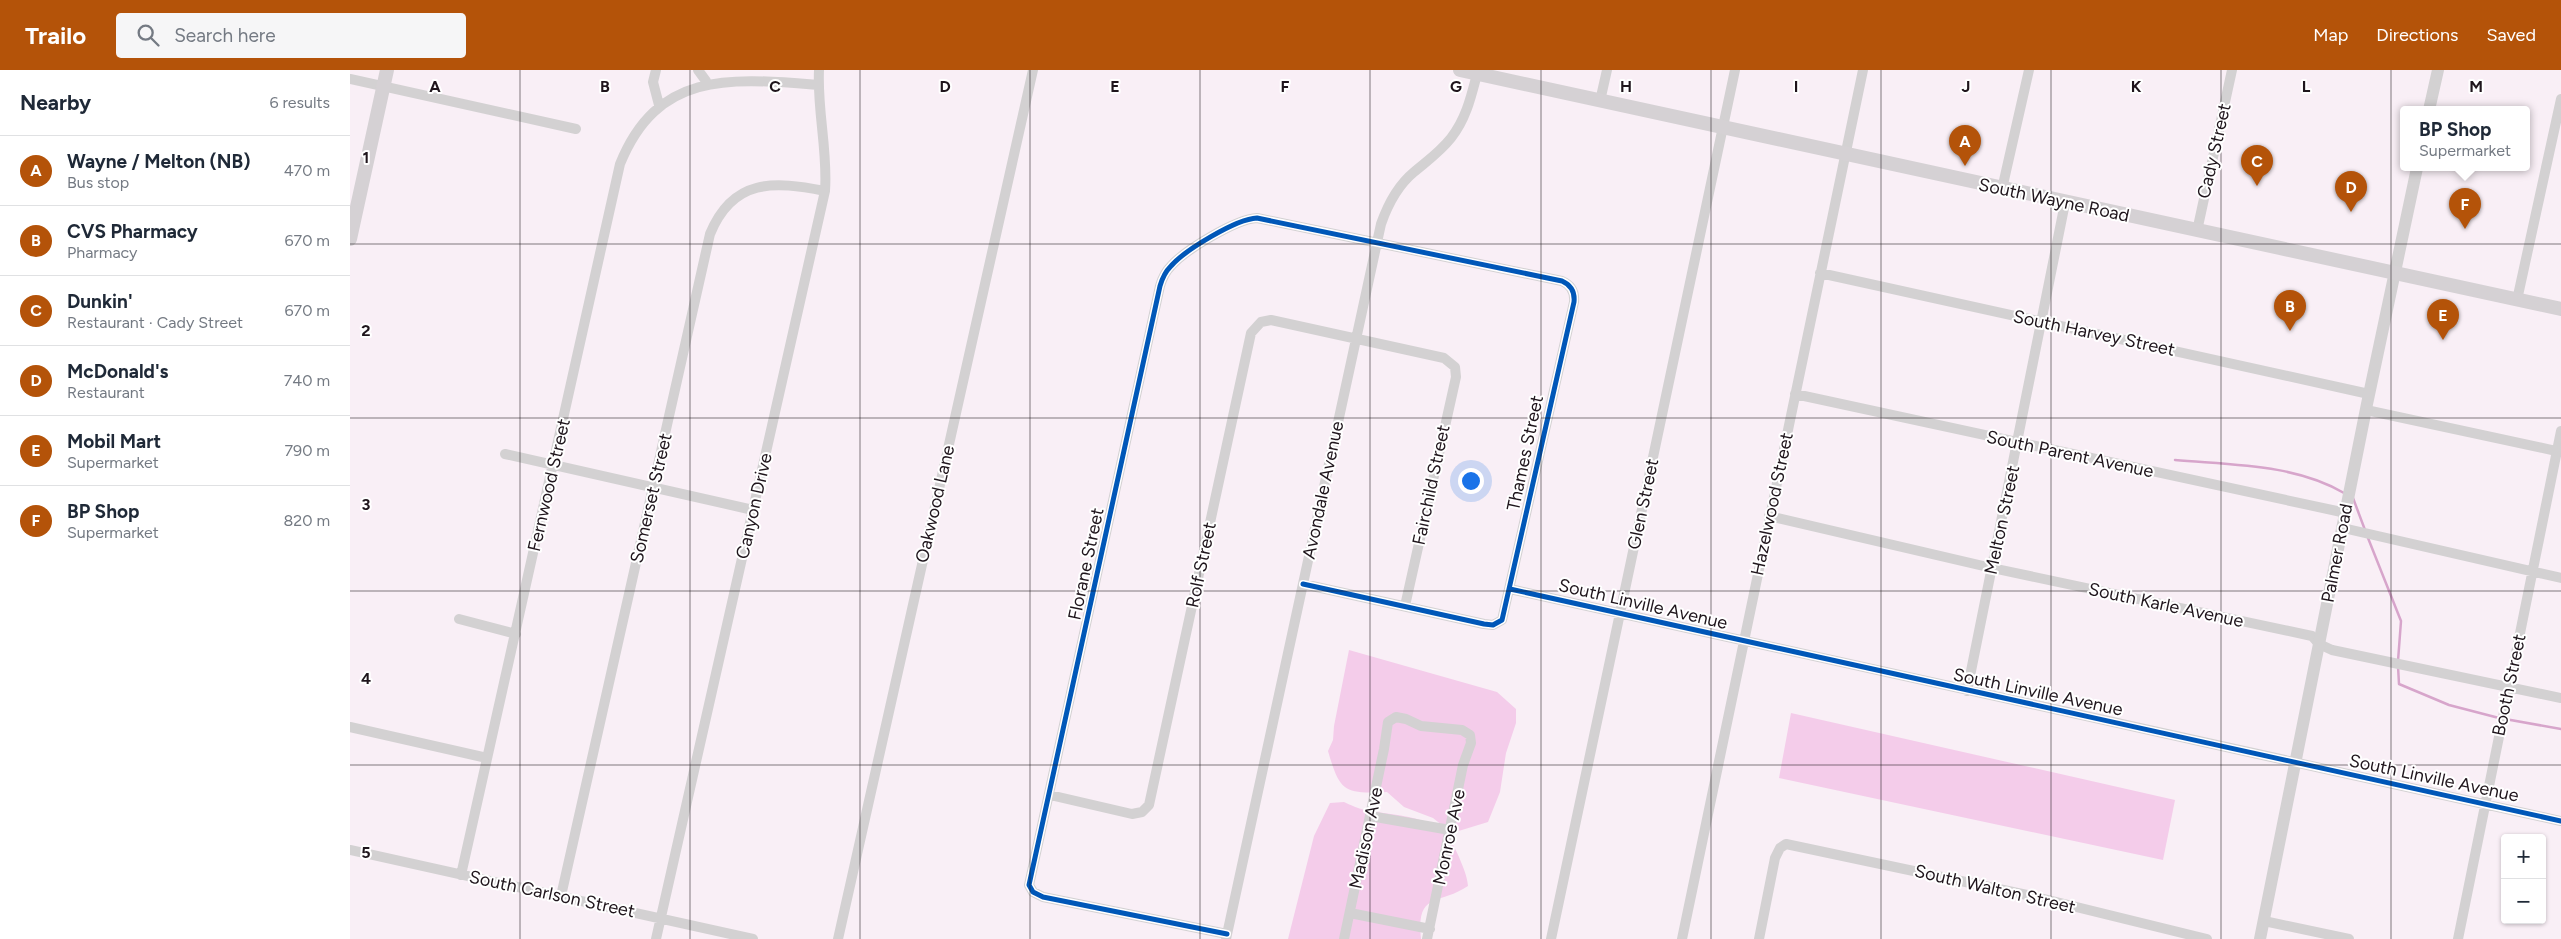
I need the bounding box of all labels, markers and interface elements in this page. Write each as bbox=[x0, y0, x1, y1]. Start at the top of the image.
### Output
search box bbox=[116, 13, 466, 58]
text: Trailo bbox=[25, 21, 86, 50]
icon: search bbox=[134, 21, 162, 49]
text: Search here bbox=[174, 24, 276, 47]
text: Map bbox=[2313, 24, 2348, 46]
text: Directions bbox=[2376, 24, 2458, 46]
text: Saved bbox=[2486, 24, 2536, 46]
text: A bbox=[429, 77, 441, 96]
text: B bbox=[600, 77, 610, 96]
text: C bbox=[769, 77, 781, 96]
text: D bbox=[939, 77, 951, 96]
text: E bbox=[1110, 77, 1120, 96]
text: F bbox=[1281, 77, 1290, 96]
text: G bbox=[1450, 77, 1462, 96]
text: H bbox=[1620, 77, 1632, 96]
text: I bbox=[1794, 77, 1798, 96]
text: J bbox=[1962, 77, 1970, 96]
text: K bbox=[2131, 77, 2142, 96]
text: L bbox=[2302, 77, 2311, 96]
text: M bbox=[2469, 77, 2483, 96]
text: Nearby bbox=[20, 90, 91, 115]
text: 6 results bbox=[269, 93, 330, 112]
street label: Cady Street bbox=[2192, 101, 2236, 201]
popup bbox=[2400, 106, 2530, 171]
text: BP Shop bbox=[2419, 118, 2491, 141]
pin: A bbox=[1949, 125, 1981, 166]
text: Supermarket bbox=[2419, 141, 2511, 160]
pin: C bbox=[2241, 145, 2273, 186]
text: 1 bbox=[363, 148, 369, 167]
text: Wayne / Melton (NB) bbox=[67, 150, 250, 173]
text: A bbox=[30, 161, 42, 180]
text: 470 m bbox=[284, 161, 330, 180]
pin: D bbox=[2335, 171, 2367, 212]
text: Bus stop bbox=[67, 173, 129, 192]
street label: South Wayne Road bbox=[1977, 173, 2131, 227]
pin: F bbox=[2449, 188, 2481, 229]
text: CVS Pharmacy bbox=[67, 220, 198, 243]
text: B bbox=[31, 231, 41, 250]
text: 670 m bbox=[285, 231, 330, 250]
text: Pharmacy bbox=[67, 243, 137, 262]
text: Dunkin' bbox=[67, 290, 133, 313]
pin: B bbox=[2274, 290, 2306, 331]
pin: E bbox=[2427, 299, 2459, 340]
text: C bbox=[30, 301, 42, 320]
text: 670 m bbox=[285, 301, 330, 320]
street label: South Harvey Street bbox=[2011, 305, 2177, 361]
text: Restaurant · Cady Street bbox=[67, 313, 243, 332]
text: 2 bbox=[361, 321, 371, 340]
text: McDonald's bbox=[67, 360, 168, 383]
text: D bbox=[30, 371, 42, 390]
text: 740 m bbox=[284, 371, 330, 390]
text: Restaurant bbox=[67, 383, 145, 402]
street label: Thames Street bbox=[1502, 393, 1548, 513]
street label: Fernwood Street bbox=[523, 416, 575, 554]
street label: Avondale Avenue bbox=[1298, 419, 1348, 561]
street label: Fairchild Street bbox=[1408, 423, 1455, 547]
street label: South Parent Avenue bbox=[1984, 426, 2156, 483]
text: Mobil Mart bbox=[67, 430, 161, 453]
street label: Hazelwood Street bbox=[1746, 430, 1798, 577]
street label: Somerset Street bbox=[625, 431, 677, 565]
text: E bbox=[31, 441, 41, 460]
text: 790 m bbox=[285, 441, 330, 460]
street label: Oakwood Lane bbox=[911, 443, 959, 565]
street label: Canyon Drive bbox=[731, 451, 777, 561]
text: Supermarket bbox=[67, 453, 159, 472]
street label: Glen Street bbox=[1623, 456, 1663, 551]
street label: Melton Street bbox=[1980, 463, 2024, 577]
your location bbox=[1458, 468, 1484, 494]
text: 3 bbox=[362, 495, 371, 514]
text: BP Shop bbox=[67, 500, 139, 523]
street label: Palmer Road bbox=[2317, 502, 2357, 604]
street label: Florane Street bbox=[1063, 506, 1109, 622]
text: F bbox=[32, 511, 40, 530]
text: 820 m bbox=[283, 511, 330, 530]
street label: Rolf Street bbox=[1181, 520, 1221, 610]
text: Supermarket bbox=[67, 523, 159, 542]
street label: South Linville Avenue bbox=[1556, 574, 1730, 634]
street label: South Karle Avenue bbox=[2086, 578, 2246, 632]
street label: Booth Street bbox=[2487, 632, 2531, 738]
street label: South Linville Avenue bbox=[1951, 663, 2125, 721]
text: 4 bbox=[361, 669, 371, 688]
street label: South Linville Avenue bbox=[2347, 749, 2521, 807]
street label: Madison Ave bbox=[1344, 785, 1388, 891]
street label: Monroe Ave bbox=[1428, 787, 1470, 887]
map controls bbox=[2501, 834, 2546, 924]
button: + bbox=[2501, 834, 2546, 879]
text: 5 bbox=[361, 843, 371, 862]
street label: South Walton Street bbox=[1912, 860, 2078, 918]
street label: South Carlson Street bbox=[467, 866, 637, 922]
button: − bbox=[2501, 879, 2546, 924]

